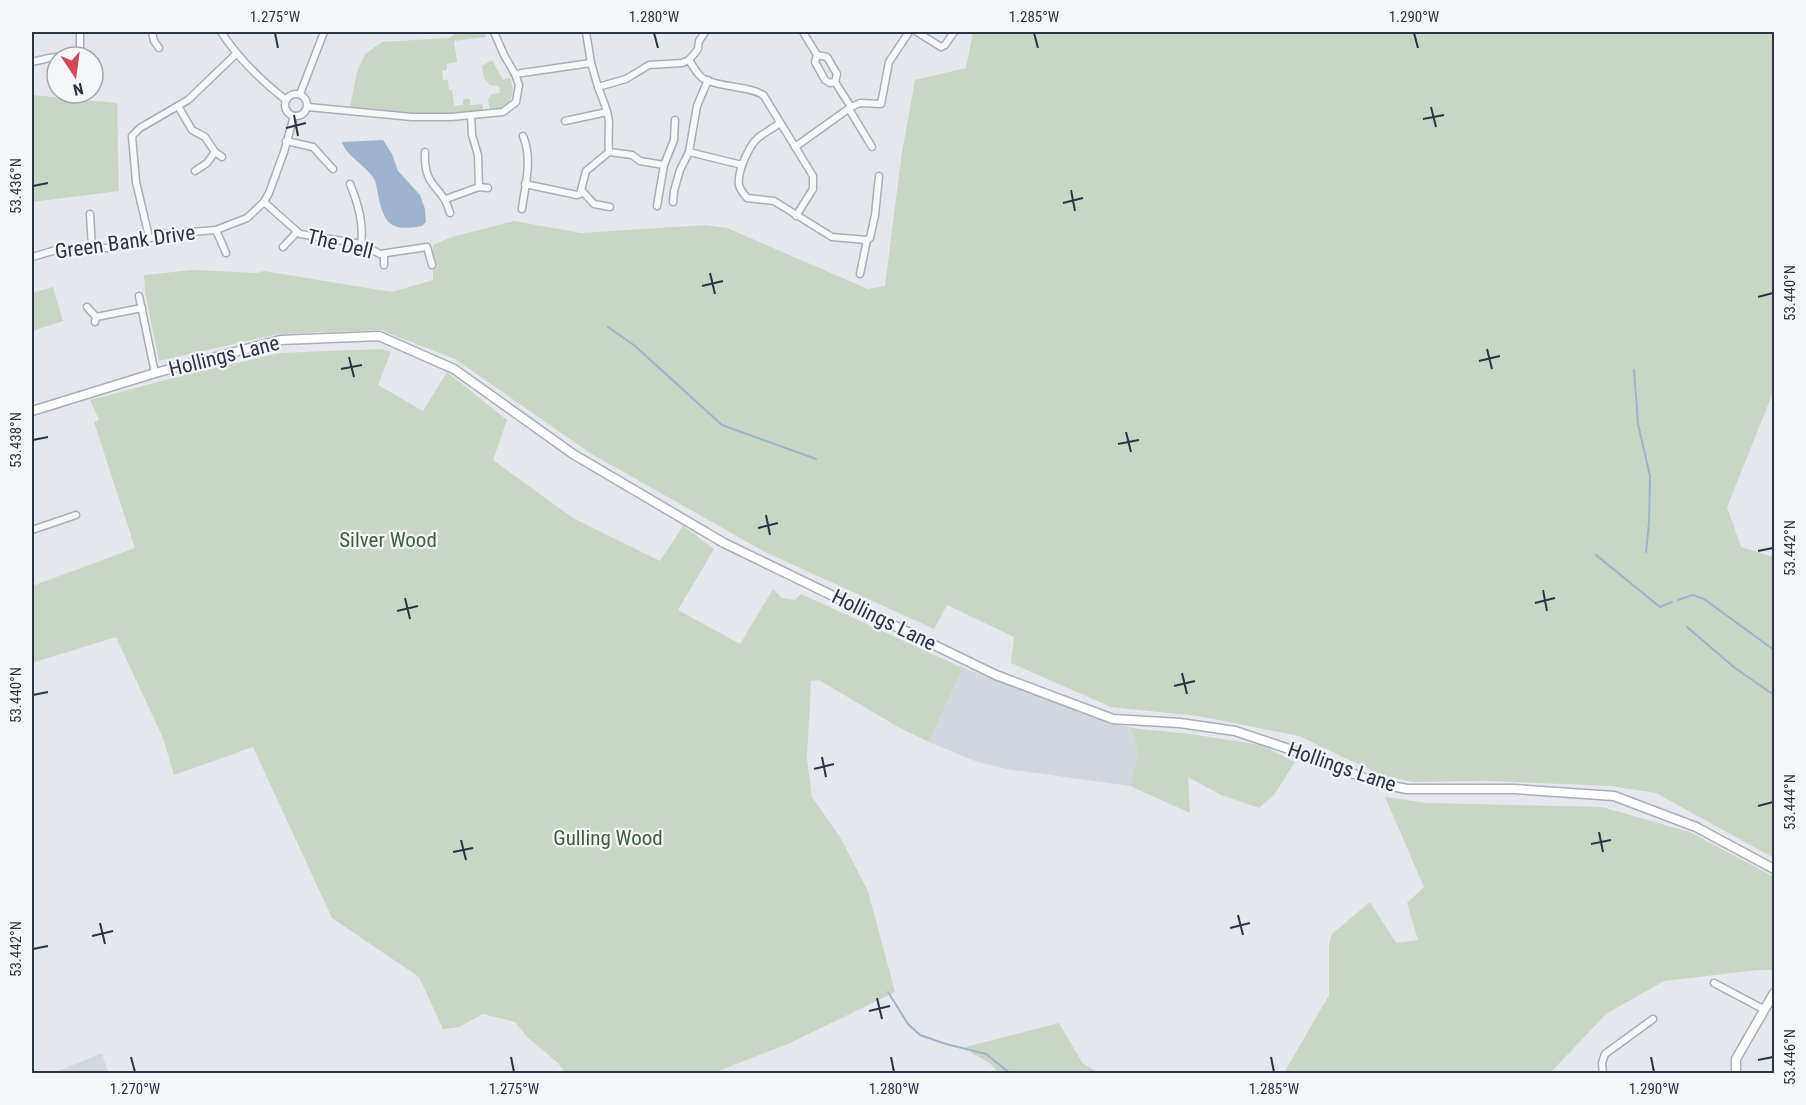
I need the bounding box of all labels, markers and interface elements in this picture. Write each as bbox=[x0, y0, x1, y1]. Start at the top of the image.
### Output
text: 1.275°W bbox=[250, 8, 301, 26]
text: 1.280°W bbox=[629, 8, 680, 26]
text: 1.285°W bbox=[1009, 8, 1060, 26]
text: 1.290°W bbox=[1389, 8, 1440, 26]
north arrow bbox=[45, 45, 105, 105]
text: N bbox=[71, 79, 85, 99]
text: 53.436°N bbox=[7, 158, 25, 214]
street label: Green Bank Drive bbox=[53, 220, 197, 264]
street label: The Dell bbox=[304, 224, 376, 264]
text: 53.440°N bbox=[1781, 265, 1799, 321]
street label: Hollings Lane bbox=[166, 331, 282, 381]
text: 53.438°N bbox=[7, 412, 25, 468]
text: 53.442°N bbox=[1781, 520, 1799, 576]
park label: Silver Wood bbox=[339, 528, 437, 552]
street label: Hollings Lane bbox=[828, 584, 940, 656]
text: 53.440°N bbox=[7, 667, 25, 723]
street label: Hollings Lane bbox=[1285, 737, 1399, 797]
text: 53.444°N bbox=[1781, 774, 1799, 830]
park label: Gulling Wood bbox=[553, 826, 663, 850]
text: 53.442°N bbox=[7, 921, 25, 977]
text: 53.446°N bbox=[1781, 1029, 1799, 1085]
text: 1.270°W bbox=[110, 1080, 161, 1098]
text: 1.275°W bbox=[489, 1080, 540, 1098]
text: 1.280°W bbox=[869, 1080, 920, 1098]
text: 1.285°W bbox=[1249, 1080, 1300, 1098]
text: 1.290°W bbox=[1629, 1080, 1680, 1098]

